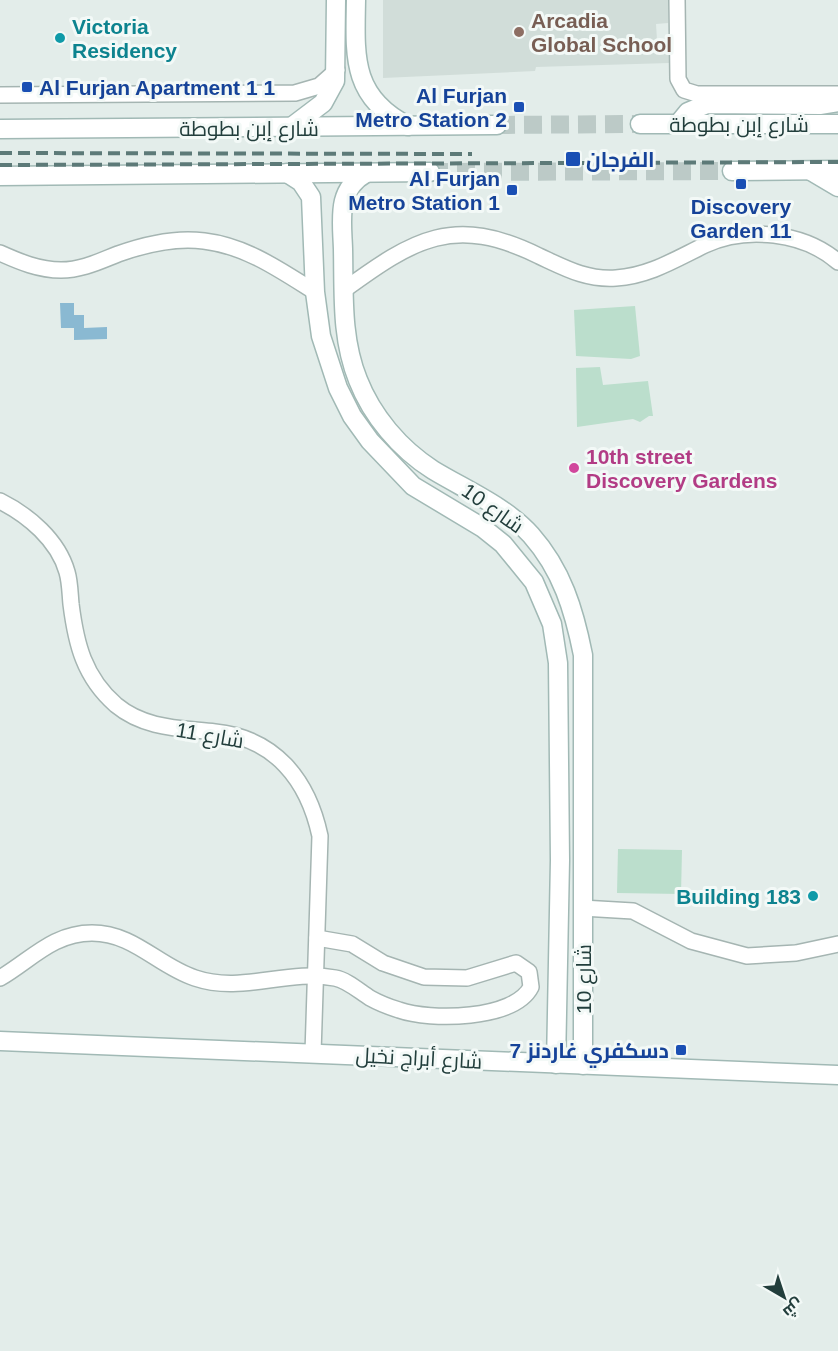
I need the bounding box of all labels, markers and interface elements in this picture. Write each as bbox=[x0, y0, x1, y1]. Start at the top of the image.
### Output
place label: Arcadia Global School bbox=[531, 9, 672, 56]
place label: Victoria Residency bbox=[72, 15, 177, 62]
marker: Arcadia Global School bbox=[512, 25, 526, 39]
marker: Victoria Residency bbox=[53, 31, 67, 45]
place label: Al Furjan Apartment 1 1 bbox=[39, 76, 275, 99]
marker: Al Furjan Apartment 1 1 bbox=[20, 80, 34, 94]
place label: Al Furjan Metro Station 2 bbox=[355, 84, 507, 131]
marker: Al Furjan Metro Station 2 bbox=[512, 100, 526, 114]
street label: شارع إبن بطوطة bbox=[669, 113, 809, 139]
street label: شارع إبن بطوطة bbox=[179, 117, 319, 143]
place label: الفرجان bbox=[586, 148, 655, 172]
marker: الفرجان bbox=[564, 150, 582, 168]
place label: Al Furjan Metro Station 1 bbox=[348, 167, 500, 214]
marker: Discovery Garden 11 bbox=[734, 177, 748, 191]
marker: Al Furjan Metro Station 1 bbox=[505, 183, 519, 197]
place label: Discovery Garden 11 bbox=[690, 195, 792, 242]
place label: 10th street Discovery Gardens bbox=[586, 445, 777, 492]
marker: 10th street Discovery Gardens bbox=[567, 461, 581, 475]
street label: شارع 10 bbox=[456, 479, 528, 540]
street label: شارع 11 bbox=[174, 718, 246, 755]
place label: Building 183 bbox=[676, 885, 801, 908]
marker: Building 183 bbox=[806, 889, 820, 903]
street label: شارع 10 bbox=[572, 944, 598, 1014]
place label: دسكفري غاردنز 7 bbox=[509, 1039, 669, 1068]
street label: شارع أبراج نخيل bbox=[355, 1042, 483, 1076]
marker: دسكفري غاردنز 7 bbox=[674, 1043, 688, 1057]
north arrow bbox=[754, 1267, 814, 1327]
text: ش bbox=[779, 1294, 806, 1321]

